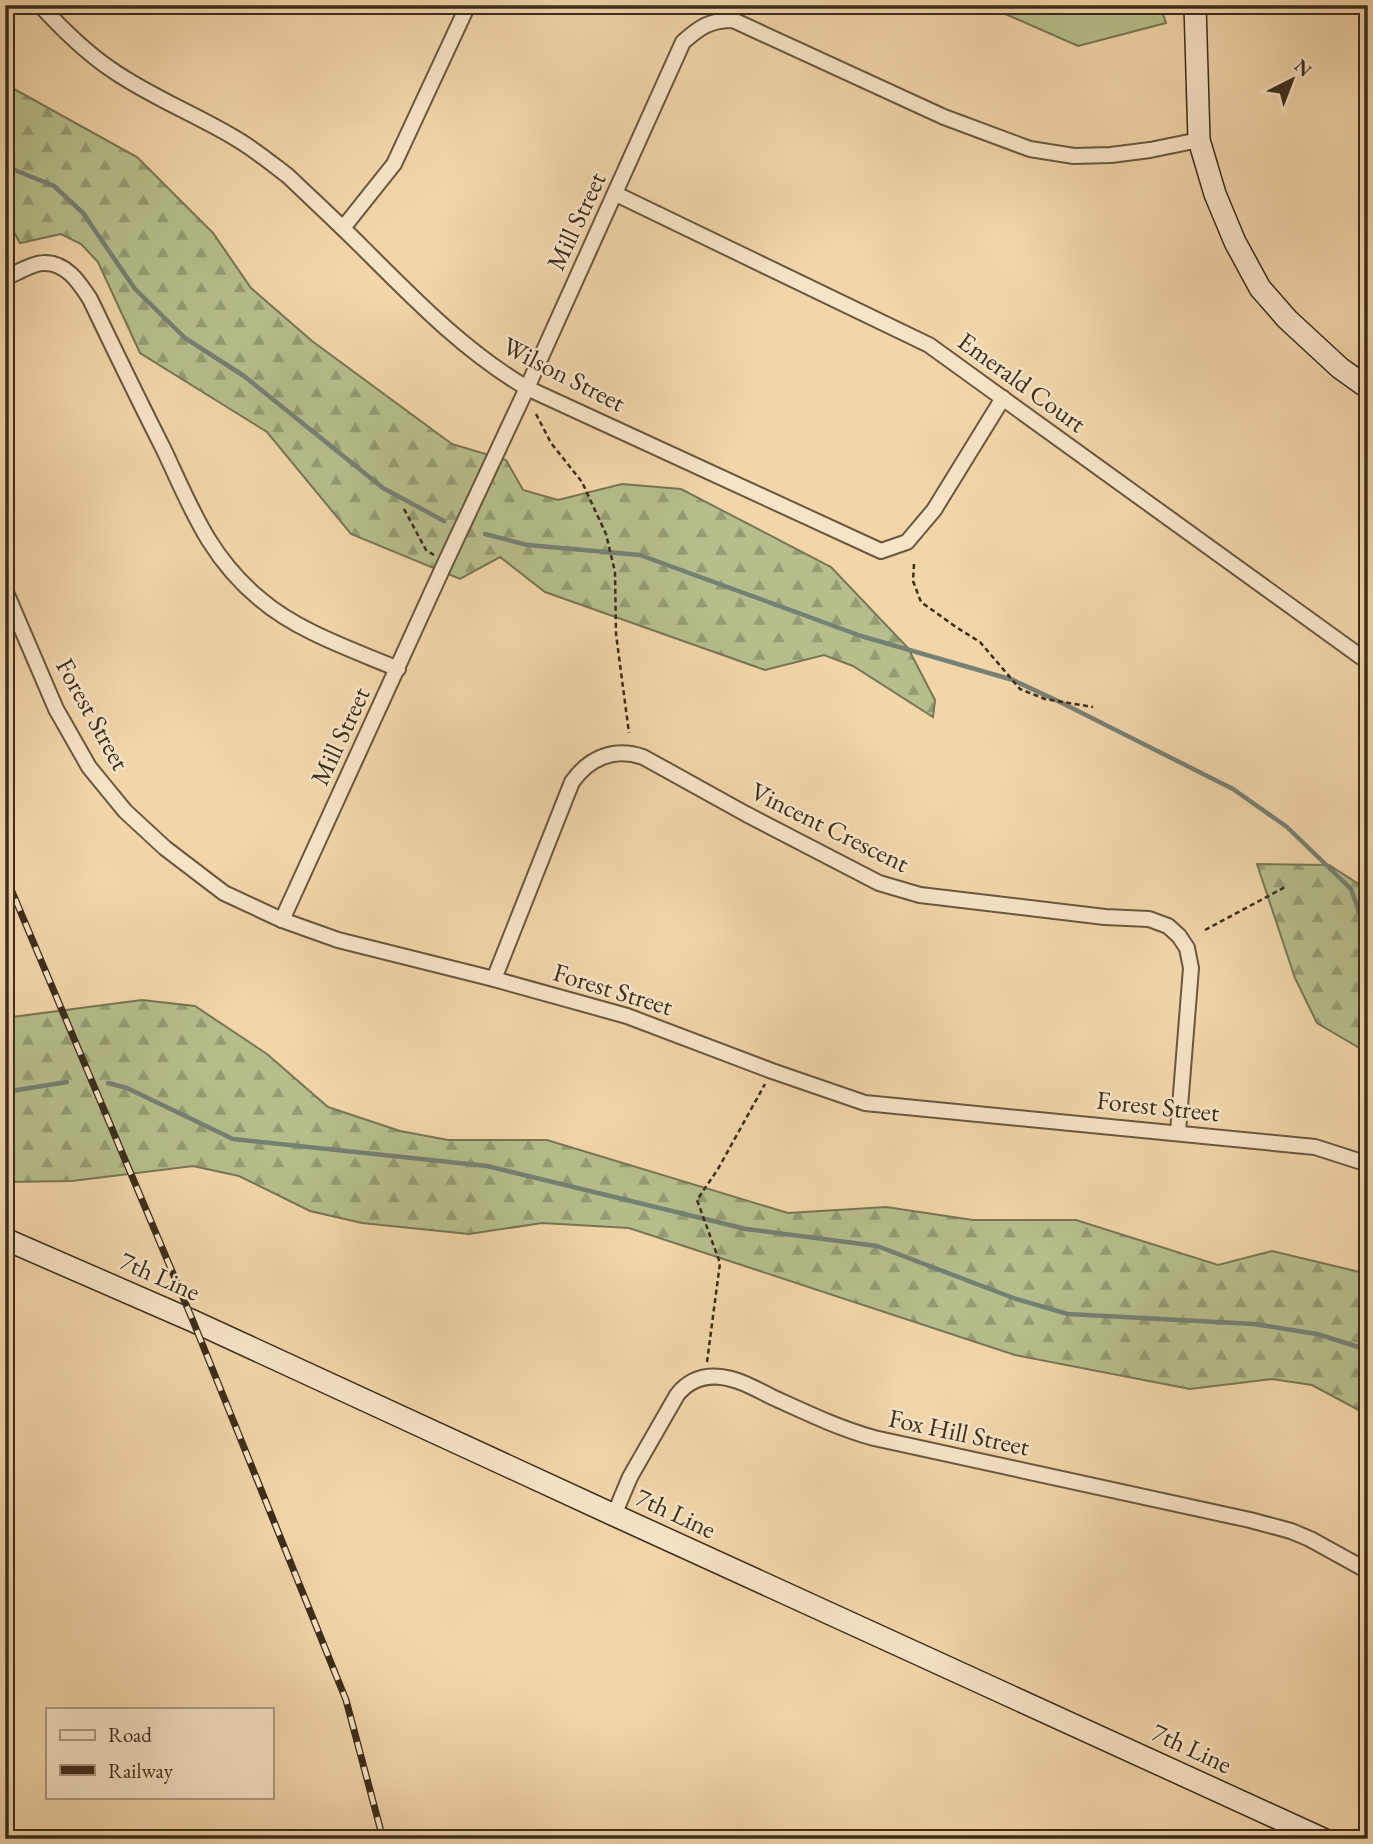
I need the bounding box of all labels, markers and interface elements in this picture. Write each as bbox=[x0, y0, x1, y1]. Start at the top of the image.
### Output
north arrow bbox=[1258, 46, 1328, 116]
text: N bbox=[1289, 53, 1318, 83]
street label: Mill Street bbox=[538, 166, 614, 276]
street label: Emerald Court bbox=[951, 324, 1093, 440]
street label: Wilson Street bbox=[497, 329, 631, 419]
street label: Forest Street bbox=[48, 652, 138, 776]
street label: Mill Street bbox=[302, 681, 378, 791]
street label: Vincent Crescent bbox=[745, 774, 915, 880]
street label: Forest Street bbox=[549, 955, 677, 1023]
street label: Forest Street bbox=[1095, 1083, 1221, 1129]
street label: 7th Line bbox=[114, 1243, 206, 1309]
street label: Fox Hill Street bbox=[885, 1400, 1033, 1464]
street label: 7th Line bbox=[630, 1480, 722, 1546]
legend bbox=[46, 1708, 273, 1798]
street label: 7th Line bbox=[1146, 1715, 1238, 1781]
text: Road bbox=[108, 1721, 152, 1748]
text: Railway bbox=[108, 1757, 174, 1784]

